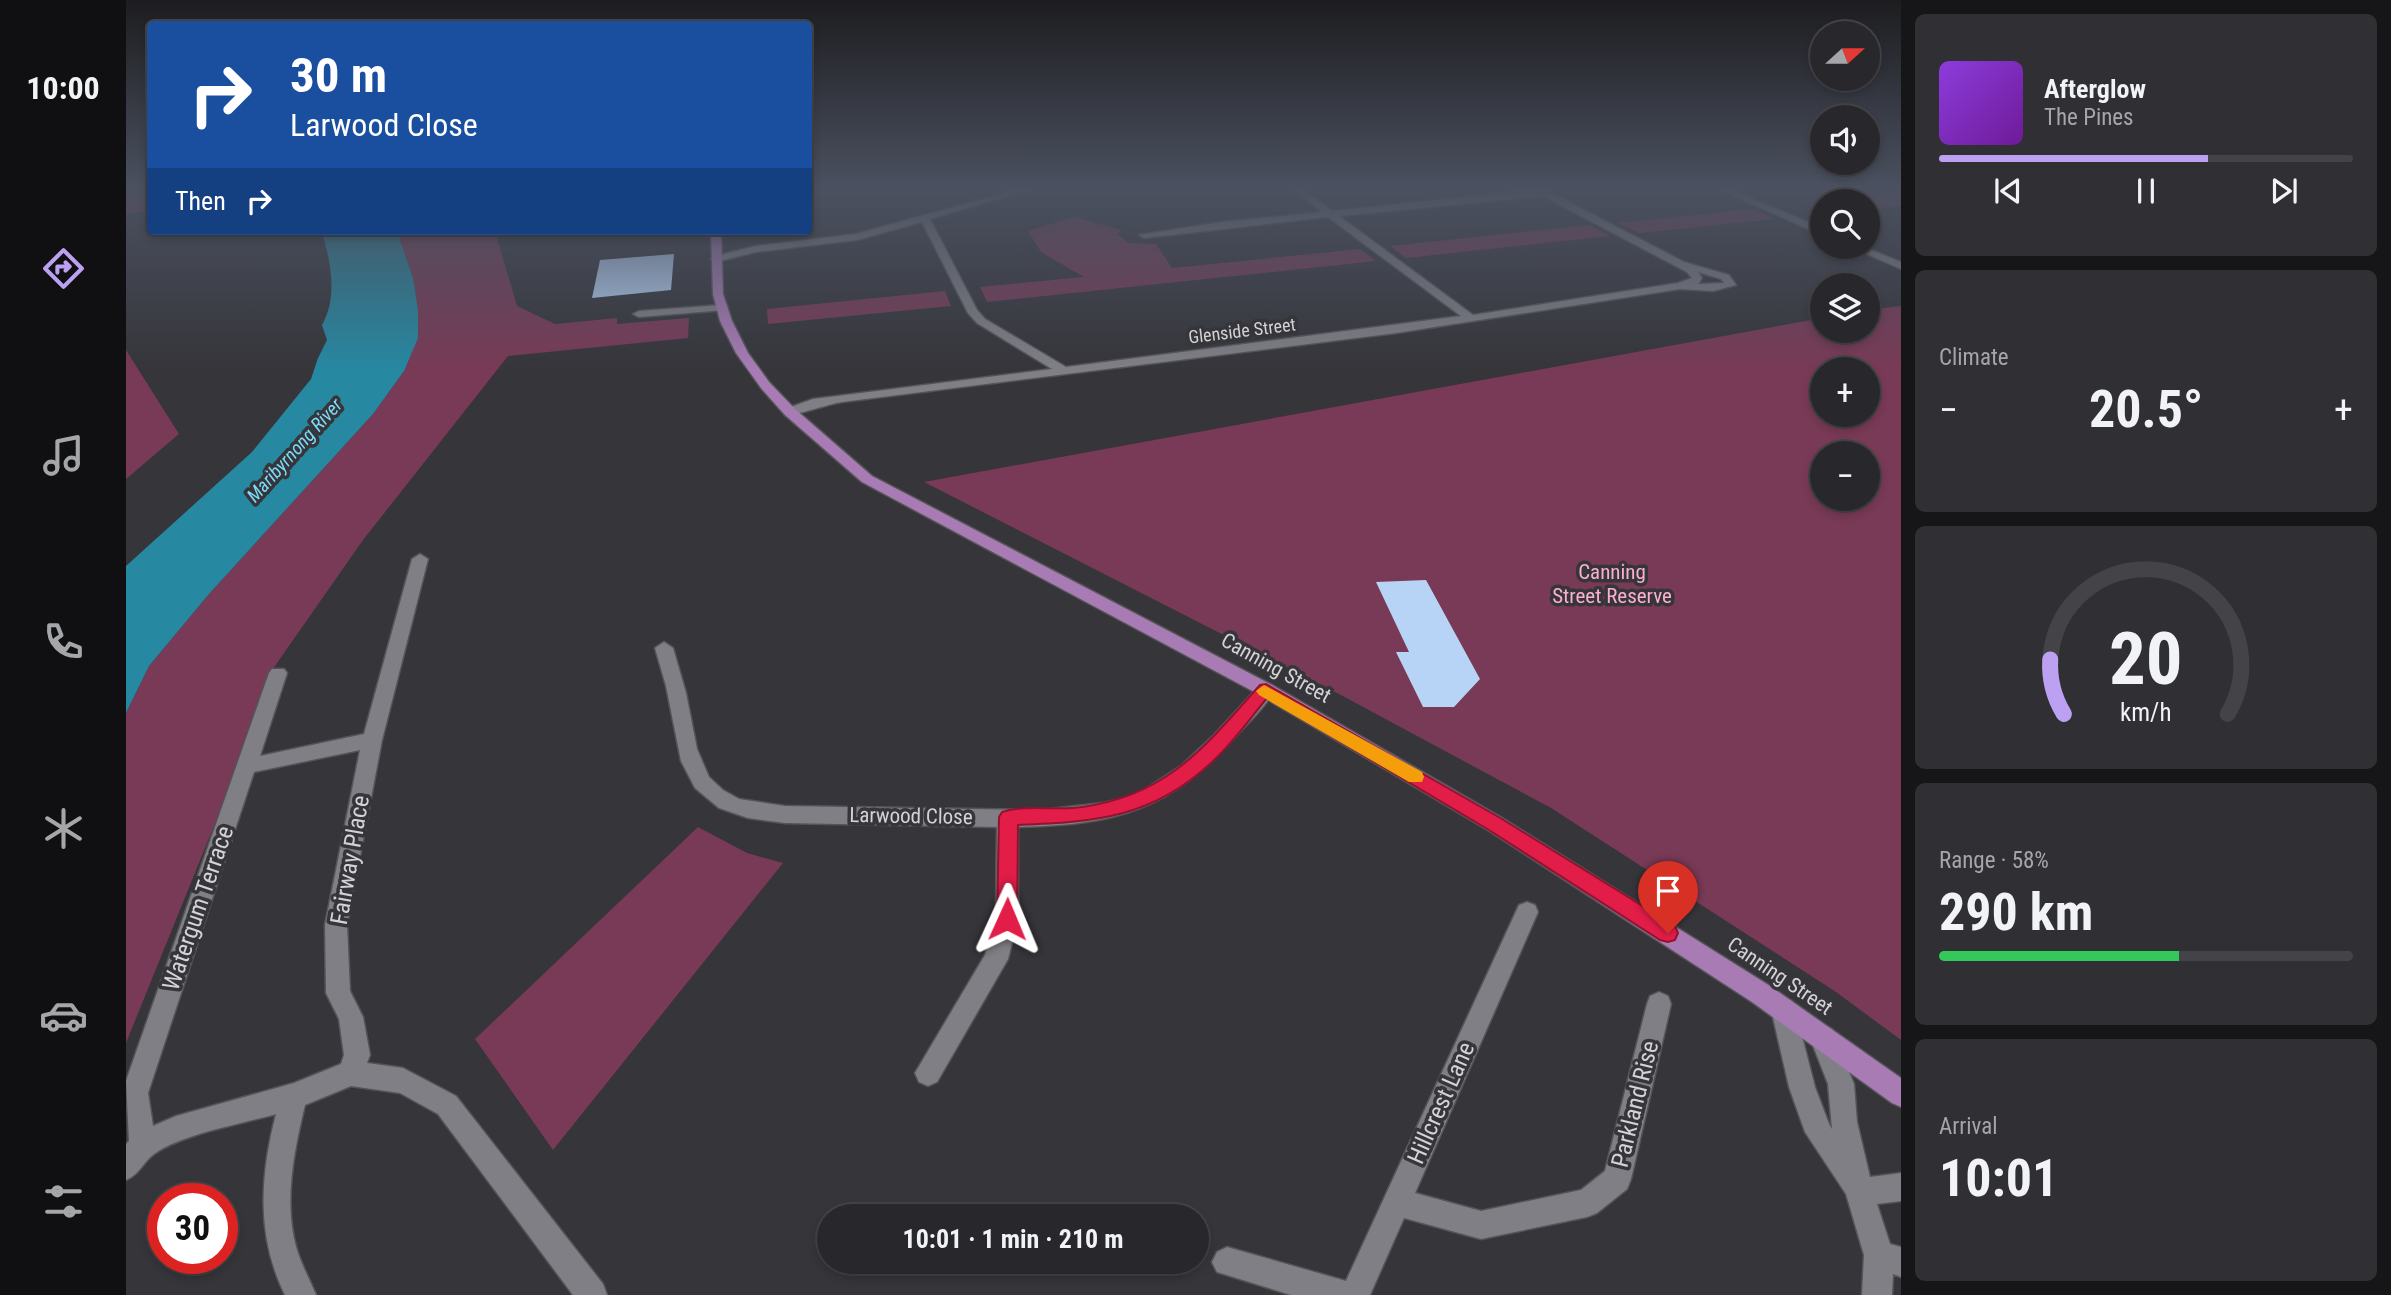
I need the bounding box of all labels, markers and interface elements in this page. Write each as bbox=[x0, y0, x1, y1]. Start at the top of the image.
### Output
north arrow bbox=[1810, 21, 1880, 91]
map controls bbox=[1810, 21, 1880, 511]
text: 30 m bbox=[290, 47, 387, 104]
icon: right bbox=[175, 49, 266, 140]
text: 10:00 bbox=[26, 69, 100, 107]
text: Afterglow bbox=[2044, 74, 2146, 104]
text: The Pines bbox=[2044, 104, 2134, 131]
button: sound bbox=[1810, 105, 1880, 175]
text: Larwood Close bbox=[290, 106, 478, 144]
icon: previous bbox=[1989, 172, 2027, 210]
icon: pause bbox=[2127, 172, 2165, 210]
icon: next bbox=[2265, 172, 2303, 210]
icon: right bbox=[240, 182, 278, 220]
text: Then bbox=[175, 186, 226, 216]
button: search bbox=[1810, 189, 1880, 259]
icon: directions bbox=[39, 244, 88, 293]
button: layers bbox=[1810, 273, 1880, 343]
street label: Glenside Street bbox=[1187, 314, 1297, 348]
text: Climate bbox=[1939, 344, 2009, 371]
button: + bbox=[1810, 357, 1880, 427]
text: 20.5° bbox=[2089, 379, 2203, 440]
text: − bbox=[1939, 388, 1958, 432]
text: + bbox=[2334, 388, 2353, 432]
water label: Maribyrnong River bbox=[242, 394, 347, 507]
icon: music bbox=[39, 431, 88, 480]
button: − bbox=[1810, 441, 1880, 511]
park label: Canning Street Reserve bbox=[1552, 560, 1672, 608]
text: 20 bbox=[2109, 616, 2183, 702]
icon: phone bbox=[39, 617, 88, 666]
street label: Canning Street bbox=[1217, 628, 1335, 708]
text: km/h bbox=[2120, 697, 2172, 726]
street label: Fairway Place bbox=[325, 793, 375, 927]
street label: Larwood Close bbox=[849, 803, 973, 829]
icon: climate bbox=[39, 804, 88, 853]
street label: Watergum Terrace bbox=[157, 822, 239, 994]
text: Range · 58% bbox=[1939, 847, 2049, 874]
pin bbox=[1638, 861, 1698, 933]
icon: arrive bbox=[1649, 872, 1687, 910]
position arrow bbox=[970, 882, 1044, 956]
text: 290 km bbox=[1939, 882, 2093, 943]
street label: Canning Street bbox=[1723, 932, 1837, 1020]
icon: car bbox=[39, 991, 88, 1040]
street label: Hillcrest Lane bbox=[1402, 1038, 1480, 1168]
street label: Parkland Rise bbox=[1606, 1038, 1664, 1170]
text: Arrival bbox=[1939, 1113, 1998, 1140]
text: 10:01 bbox=[1939, 1148, 2058, 1209]
icon: filters bbox=[39, 1177, 88, 1226]
speed limit sign: 30 bbox=[147, 1183, 238, 1274]
text: 10:01 · 1 min · 210 m bbox=[903, 1224, 1123, 1254]

